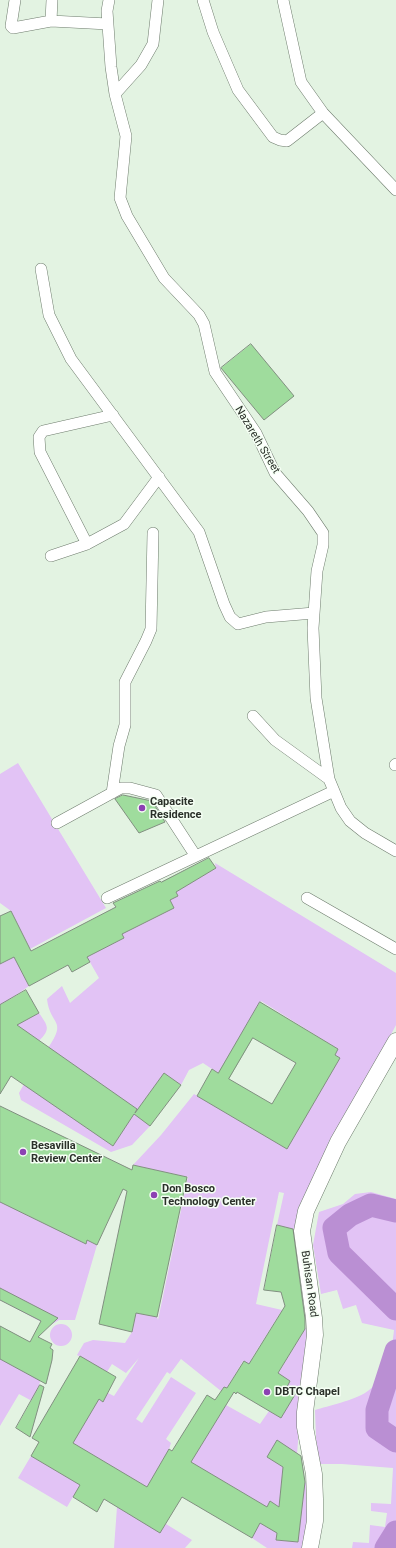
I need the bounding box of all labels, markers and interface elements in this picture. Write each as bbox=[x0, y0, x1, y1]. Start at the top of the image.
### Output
street label: Nazareth Street bbox=[232, 404, 282, 476]
place label: Capacite Residence bbox=[150, 795, 202, 821]
marker: Capacite Residence bbox=[137, 803, 147, 813]
place label: Besavilla Review Center bbox=[31, 1139, 102, 1165]
marker: Besavilla Review Center bbox=[18, 1147, 28, 1157]
place label: Don Bosco Technology Center bbox=[162, 1182, 255, 1208]
marker: Don Bosco Technology Center bbox=[149, 1190, 159, 1200]
street label: Buhisan Road bbox=[298, 1250, 320, 1318]
place label: DBTC Chapel bbox=[275, 1385, 340, 1399]
marker: DBTC Chapel bbox=[262, 1387, 272, 1397]

